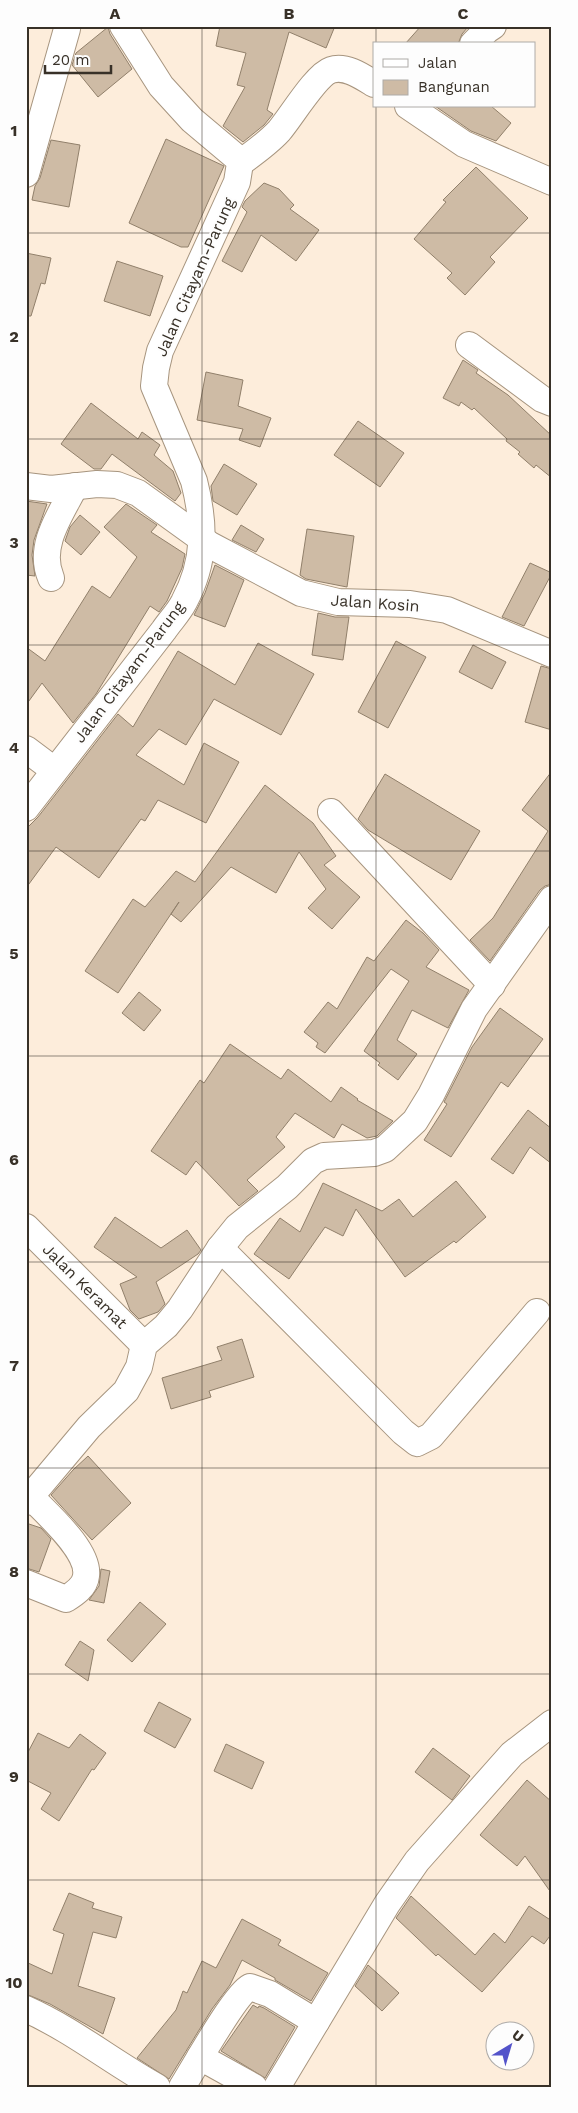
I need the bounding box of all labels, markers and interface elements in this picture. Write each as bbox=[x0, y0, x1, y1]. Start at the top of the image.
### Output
text: A bbox=[110, 4, 121, 23]
text: B bbox=[284, 4, 295, 23]
text: C bbox=[458, 4, 469, 23]
scale bar bbox=[45, 42, 111, 74]
legend bbox=[373, 42, 536, 108]
text: 20 m bbox=[52, 51, 90, 69]
text: Jalan bbox=[418, 54, 457, 72]
text: Bangunan bbox=[418, 78, 490, 96]
text: 1 bbox=[11, 121, 17, 140]
street label: Jalan Citayam-Parung bbox=[151, 194, 239, 359]
text: 2 bbox=[9, 327, 19, 346]
text: 3 bbox=[9, 533, 19, 552]
street label: Jalan Kosin bbox=[330, 590, 420, 616]
street label: Jalan Citayam-Parung bbox=[70, 597, 189, 746]
text: 4 bbox=[9, 738, 19, 757]
text: 5 bbox=[9, 944, 19, 963]
text: 6 bbox=[9, 1150, 19, 1169]
street label: Jalan Keramat bbox=[39, 1240, 132, 1333]
text: 7 bbox=[9, 1356, 19, 1375]
text: 8 bbox=[9, 1562, 19, 1581]
text: 9 bbox=[9, 1767, 19, 1786]
text: 10 bbox=[5, 1973, 23, 1992]
north arrow bbox=[486, 2020, 536, 2070]
text: U bbox=[509, 2026, 527, 2045]

